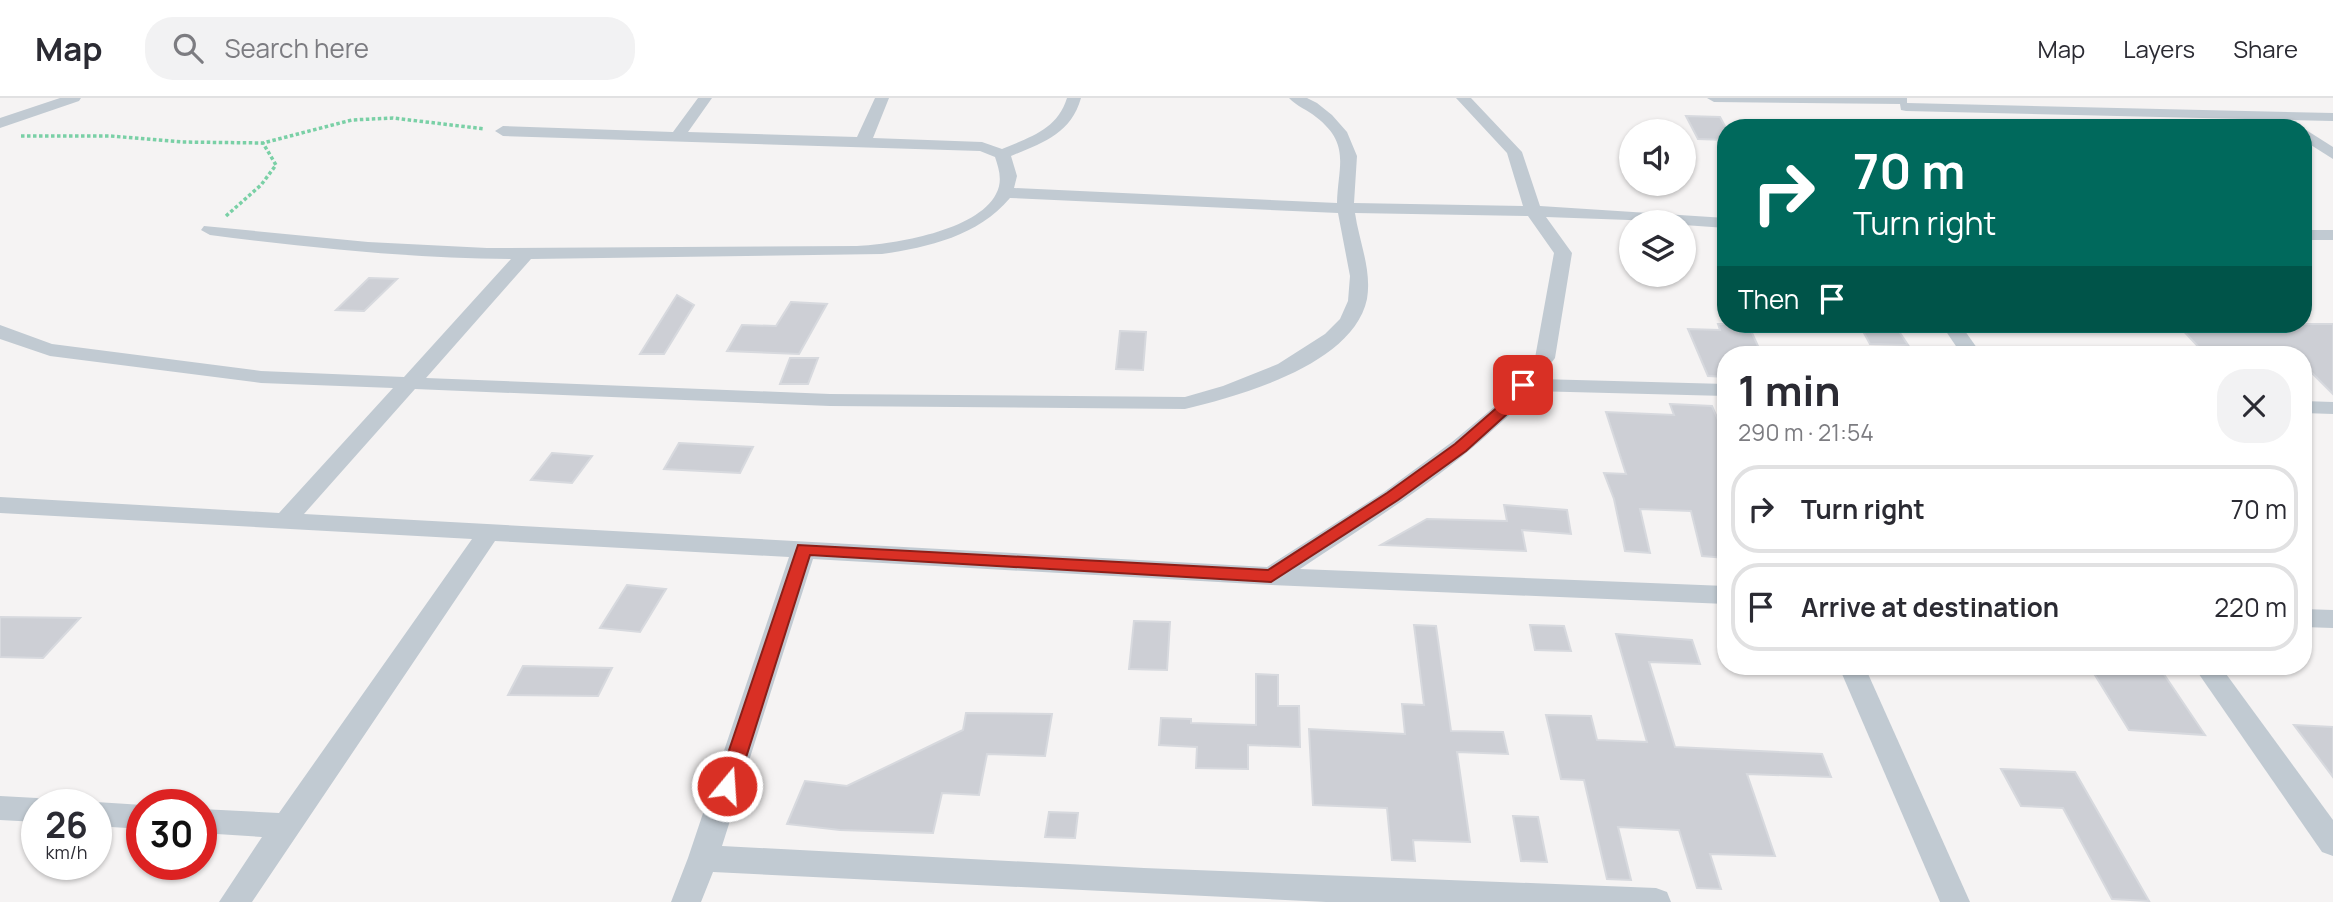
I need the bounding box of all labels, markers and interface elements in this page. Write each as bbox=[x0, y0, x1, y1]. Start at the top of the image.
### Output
search box bbox=[145, 17, 635, 80]
text: Map bbox=[35, 26, 103, 71]
icon: search bbox=[169, 29, 207, 67]
text: Search here bbox=[225, 30, 369, 66]
text: Map bbox=[2038, 32, 2085, 65]
text: Layers bbox=[2123, 32, 2195, 65]
text: Share bbox=[2233, 32, 2298, 65]
map controls bbox=[1619, 119, 1696, 287]
button: sound bbox=[1619, 119, 1696, 196]
text: 70 m bbox=[1853, 137, 1965, 204]
icon: right bbox=[1738, 147, 1829, 238]
text: Turn right bbox=[1853, 201, 1996, 245]
button: layers bbox=[1619, 210, 1696, 287]
icon: arrive bbox=[1813, 280, 1851, 318]
text: Then bbox=[1738, 281, 1799, 317]
pin bbox=[1493, 355, 1553, 415]
text: 1 min bbox=[1738, 361, 1841, 419]
icon: arrive bbox=[1504, 366, 1542, 404]
button: close bbox=[2217, 369, 2291, 443]
text: 290 m · 21:54 bbox=[1738, 416, 1874, 448]
icon: right bbox=[1742, 490, 1780, 528]
text: Turn right bbox=[1801, 491, 1925, 527]
text: 70 m bbox=[2231, 491, 2287, 527]
icon: arrive bbox=[1742, 588, 1780, 626]
text: Arrive at destination bbox=[1801, 589, 2059, 625]
text: 220 m bbox=[2214, 589, 2287, 625]
position arrow bbox=[690, 749, 764, 823]
speed limit sign: 30 bbox=[126, 789, 217, 880]
text: 26 bbox=[45, 801, 88, 849]
text: km/h bbox=[46, 840, 87, 864]

